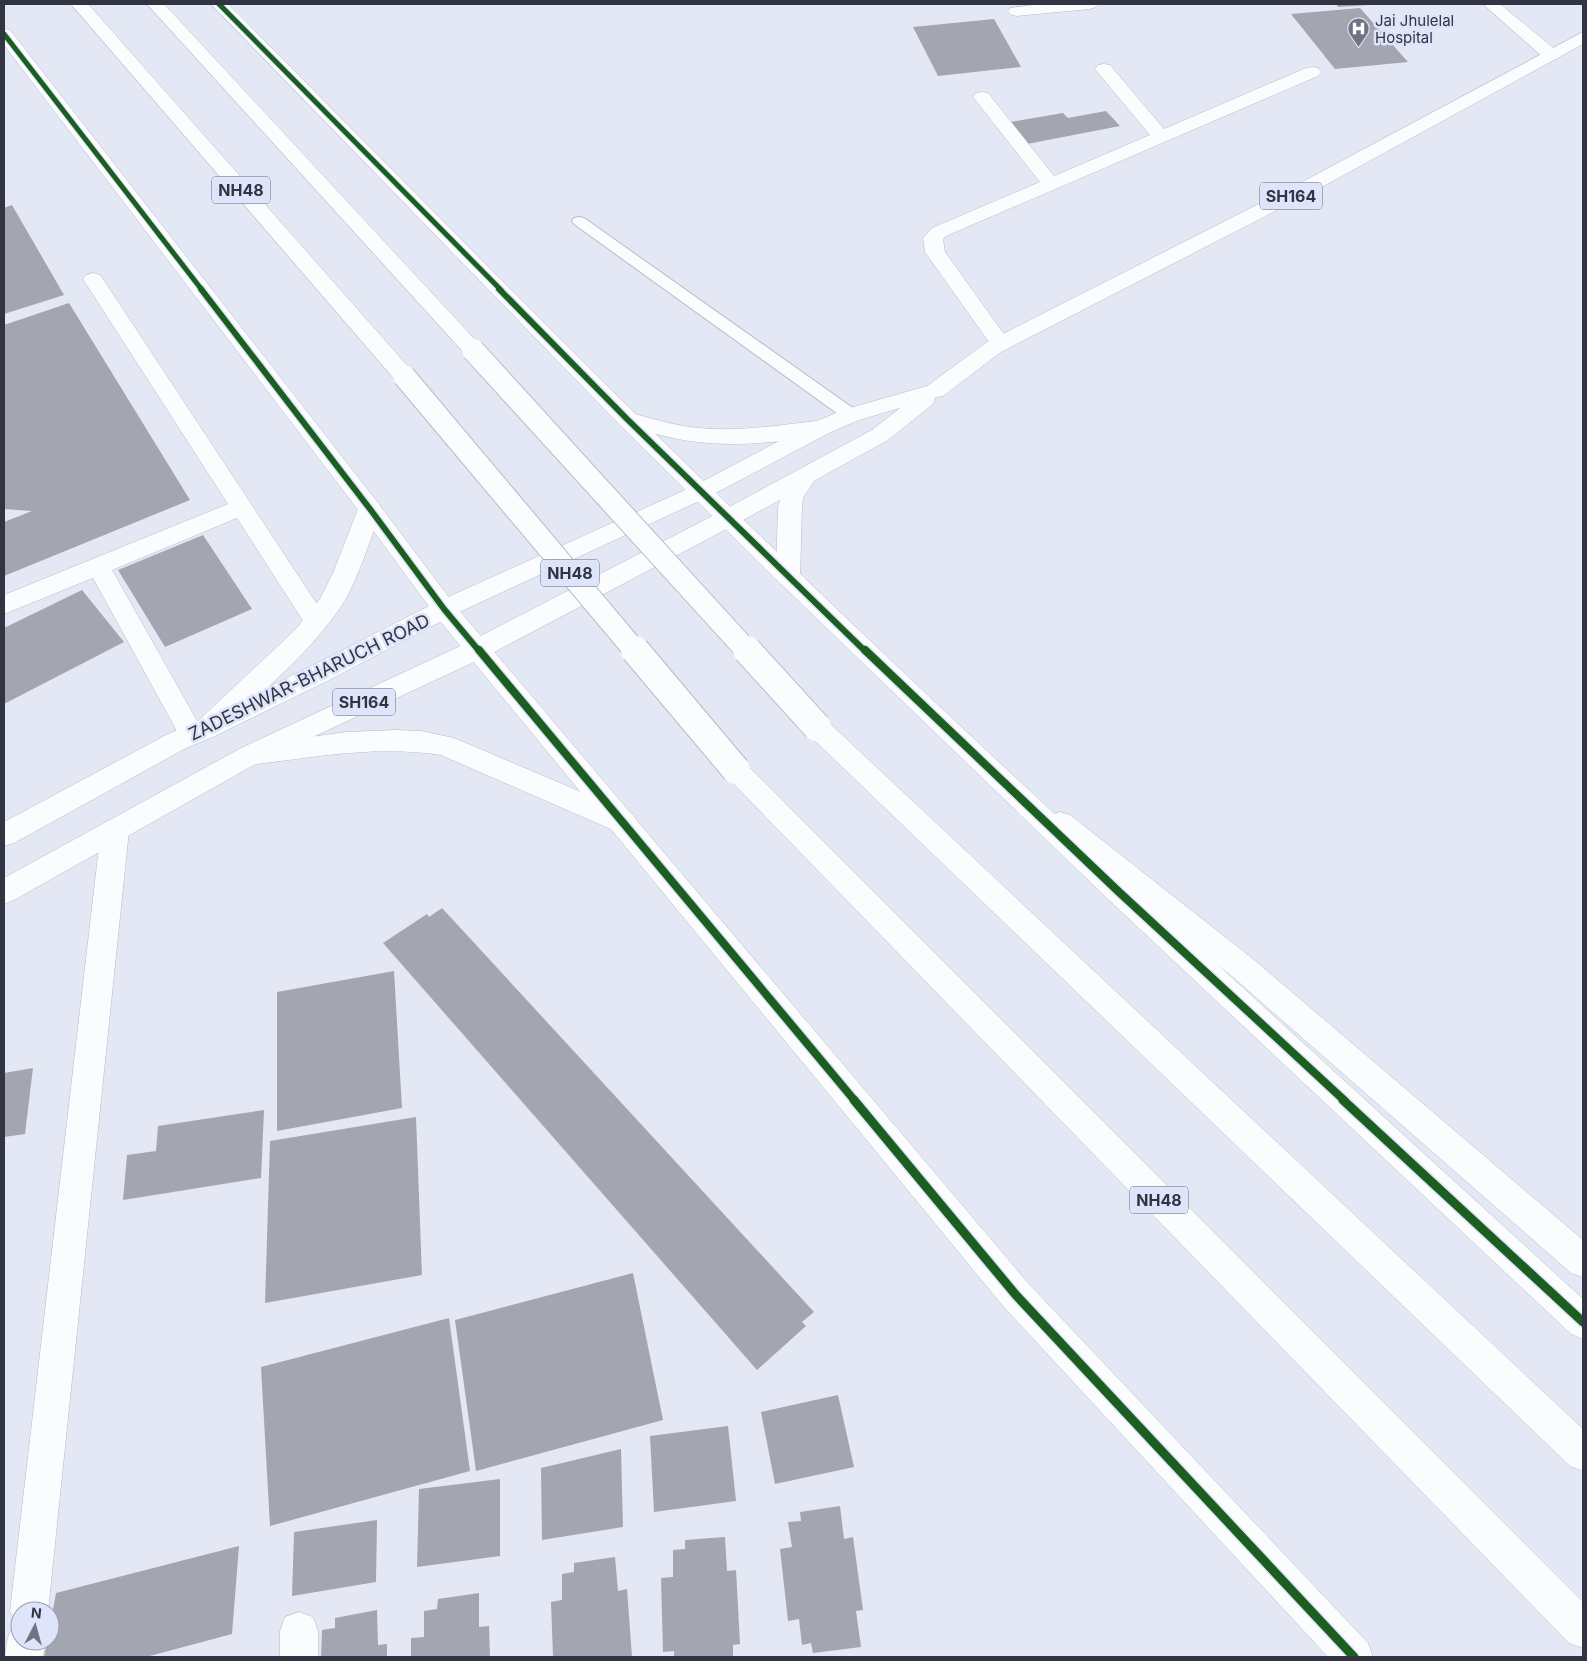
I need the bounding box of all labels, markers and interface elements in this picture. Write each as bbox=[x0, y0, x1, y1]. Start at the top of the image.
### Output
place label: Jai Jhulelal Hospital bbox=[1375, 11, 1454, 47]
hospital icon: Jai Jhulelal Hospital bbox=[1347, 17, 1371, 48]
road number: NH48 bbox=[212, 176, 270, 204]
road number: SH164 bbox=[1260, 182, 1322, 210]
road number: NH48 bbox=[541, 560, 599, 586]
street label: ZADESHWAR-BHARUCH ROAD bbox=[185, 609, 433, 745]
road number: SH164 bbox=[333, 689, 395, 716]
road number: NH48 bbox=[1130, 1186, 1188, 1214]
north arrow bbox=[10, 1601, 60, 1651]
text: N bbox=[30, 1604, 43, 1622]

